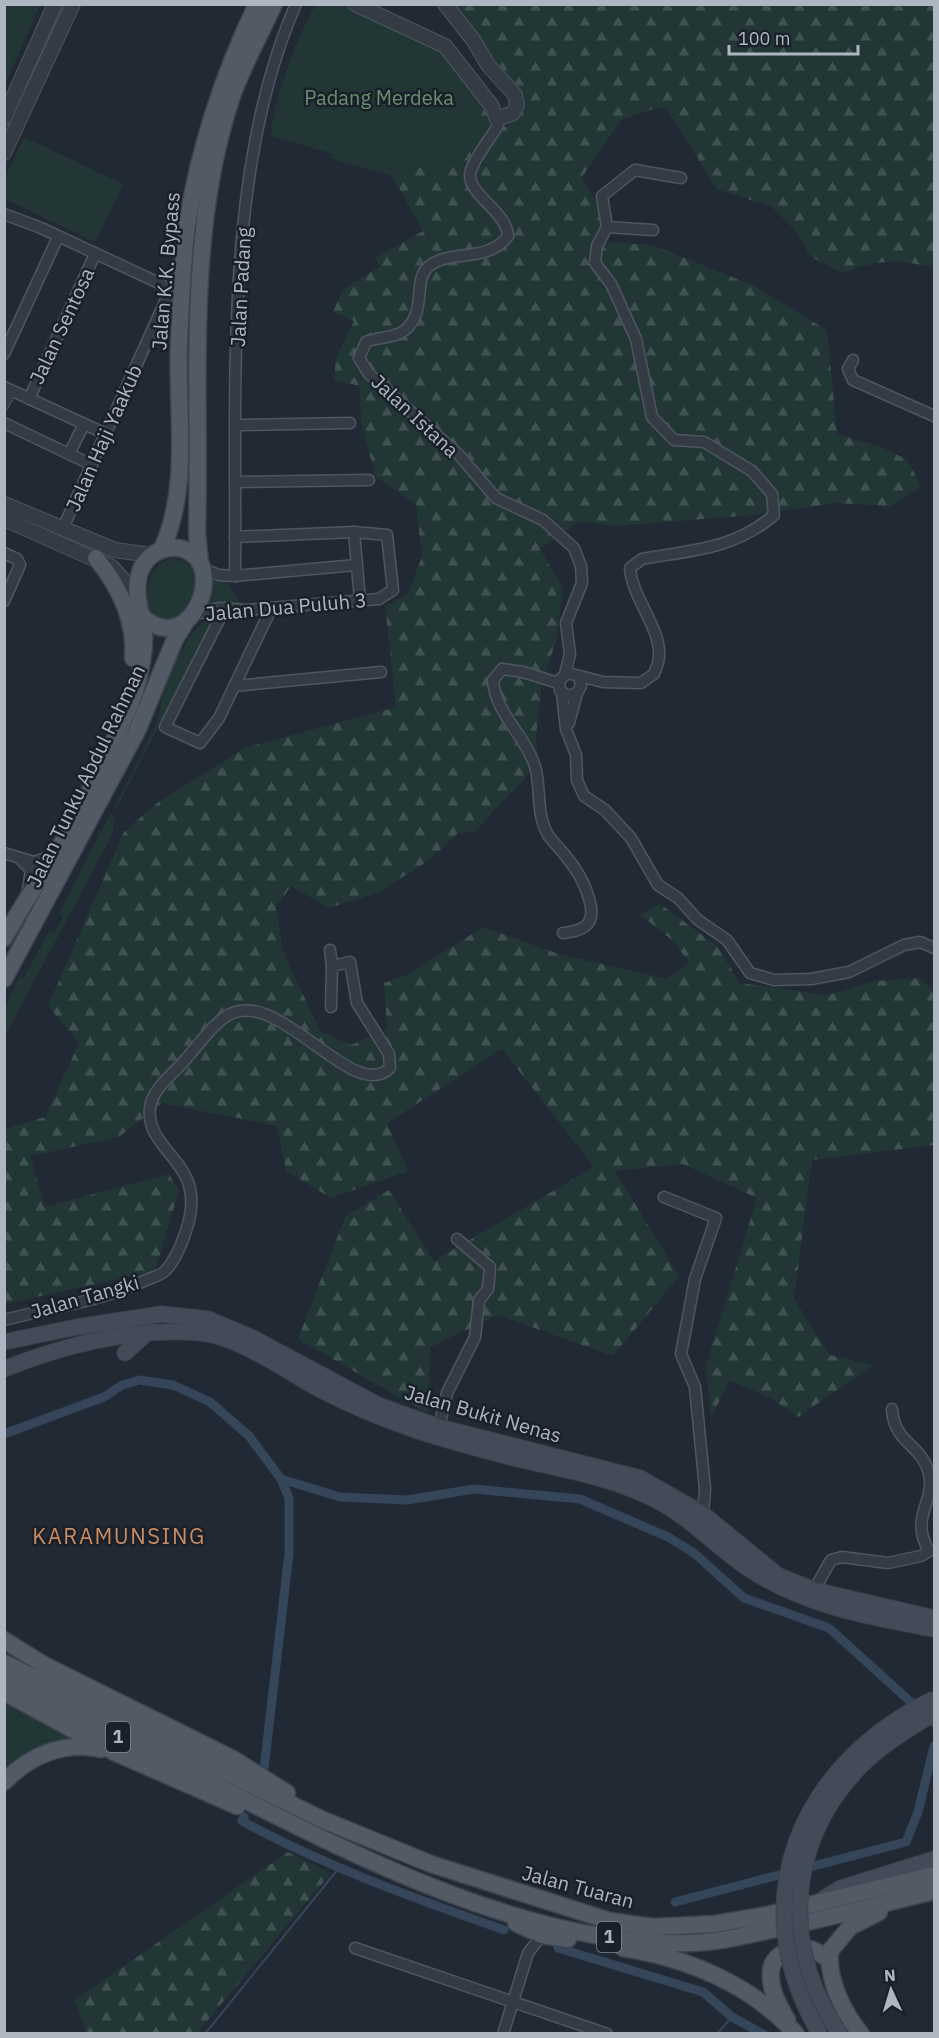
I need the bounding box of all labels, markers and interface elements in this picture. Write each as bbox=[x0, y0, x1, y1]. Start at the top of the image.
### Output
scale bar bbox=[729, 18, 858, 56]
text: 100 m bbox=[738, 27, 790, 50]
park label: Padang Merdeka bbox=[304, 84, 454, 111]
street label: Jalan K.K. Bypass bbox=[145, 191, 186, 351]
street label: Jalan Padang bbox=[224, 226, 257, 348]
street label: Jalan Sentosa bbox=[23, 263, 100, 388]
street label: Jalan Haji Yaakub bbox=[59, 360, 148, 516]
street label: Jalan Istana bbox=[366, 368, 465, 463]
street label: Jalan Dua Puluh 3 bbox=[204, 586, 368, 627]
street label: Jalan Tunku Abdul Rahman bbox=[20, 660, 151, 892]
street label: Jalan Tangki bbox=[28, 1268, 142, 1325]
street label: Jalan Bukit Nenas bbox=[402, 1378, 565, 1449]
district label: KARAMUNSING bbox=[32, 1521, 206, 1550]
road number: 1 bbox=[106, 1722, 130, 1752]
street label: Jalan Tuaran bbox=[519, 1859, 637, 1914]
road number: 1 bbox=[597, 1922, 621, 1952]
north arrow bbox=[861, 1960, 921, 2020]
text: N bbox=[883, 1965, 896, 1985]

